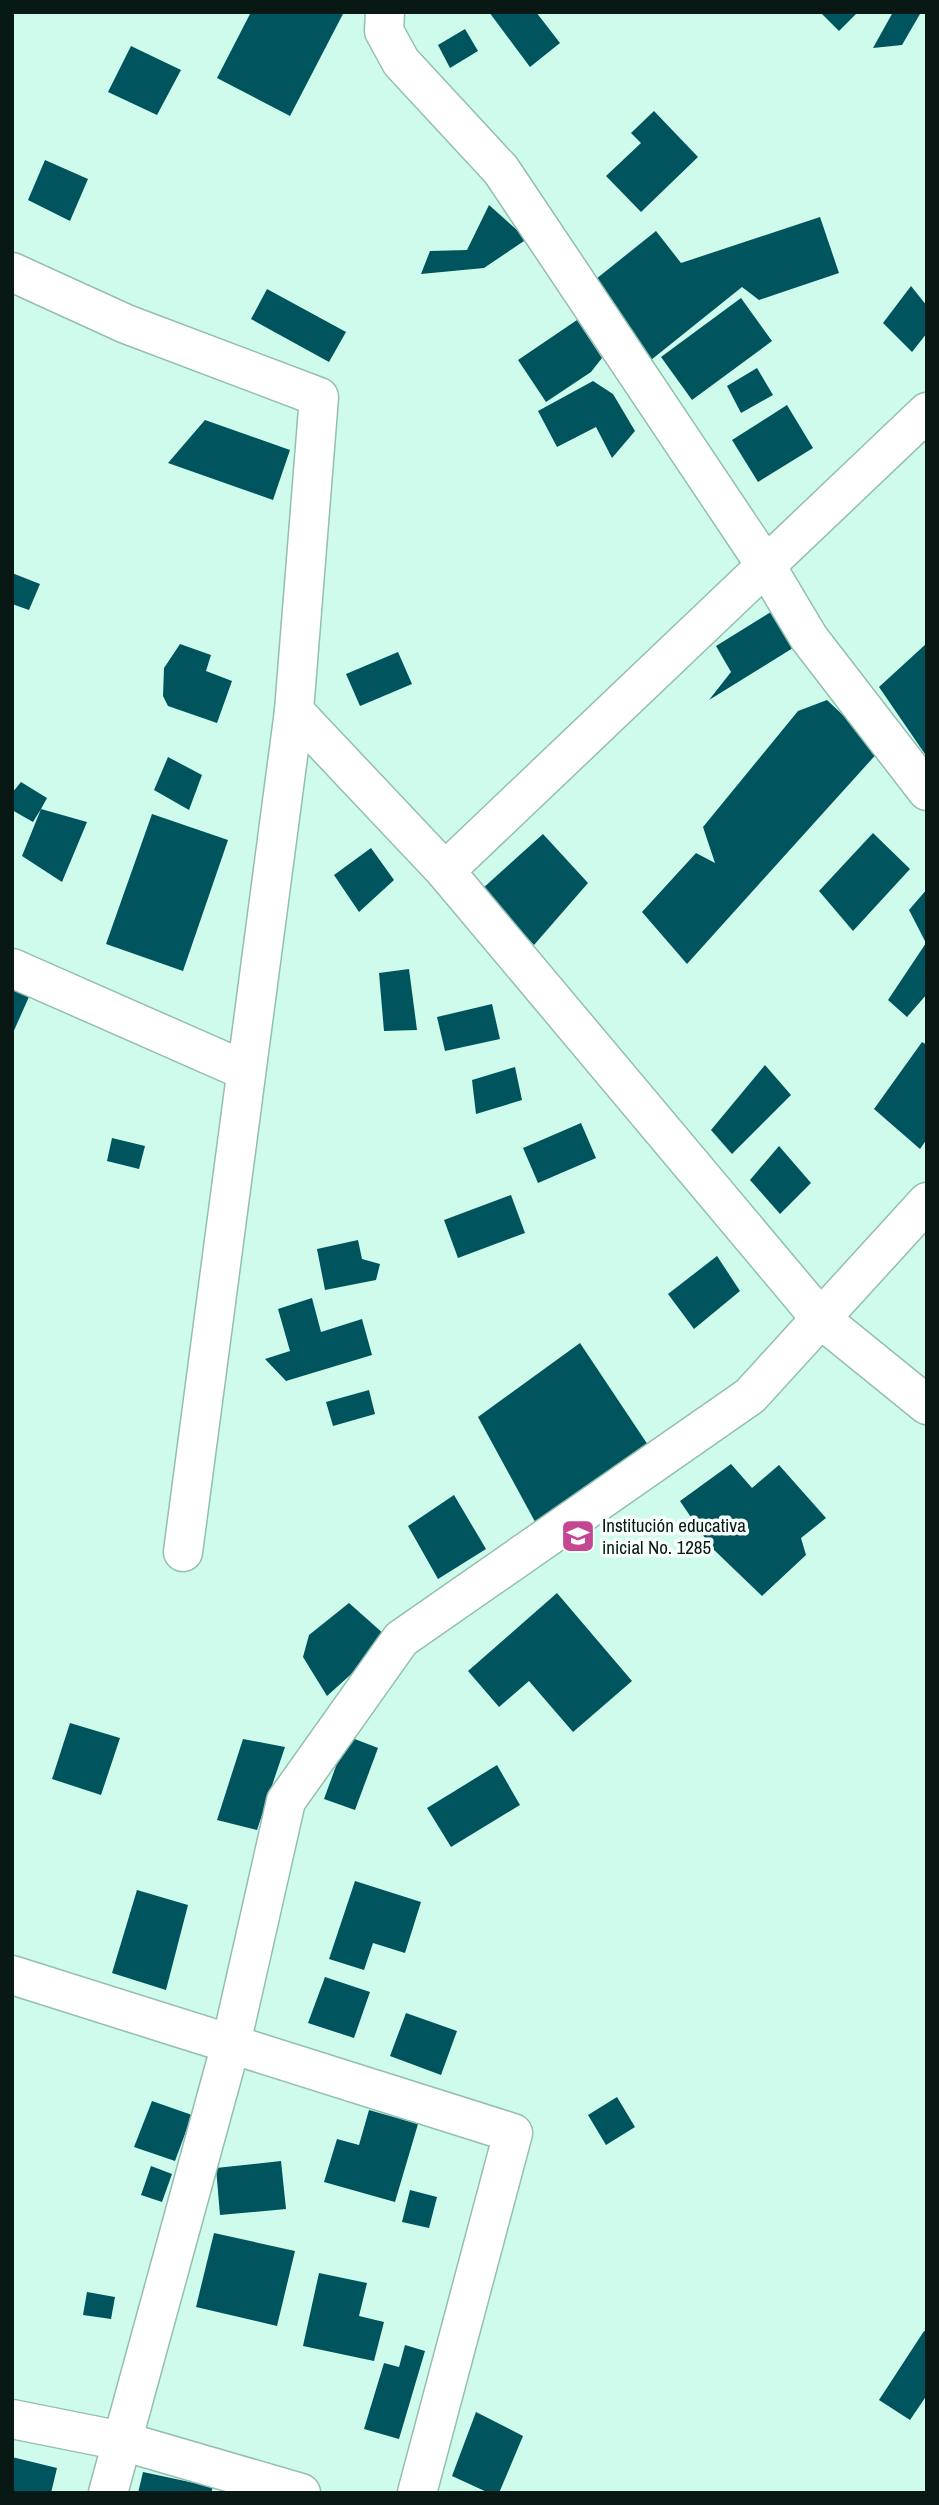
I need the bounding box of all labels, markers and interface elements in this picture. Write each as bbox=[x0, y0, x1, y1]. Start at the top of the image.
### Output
place label: Institución educativa inicial No. 1285 bbox=[602, 1512, 746, 1560]
school or university icon: Institución educativa inicial No. 1285 bbox=[559, 1517, 597, 1555]

